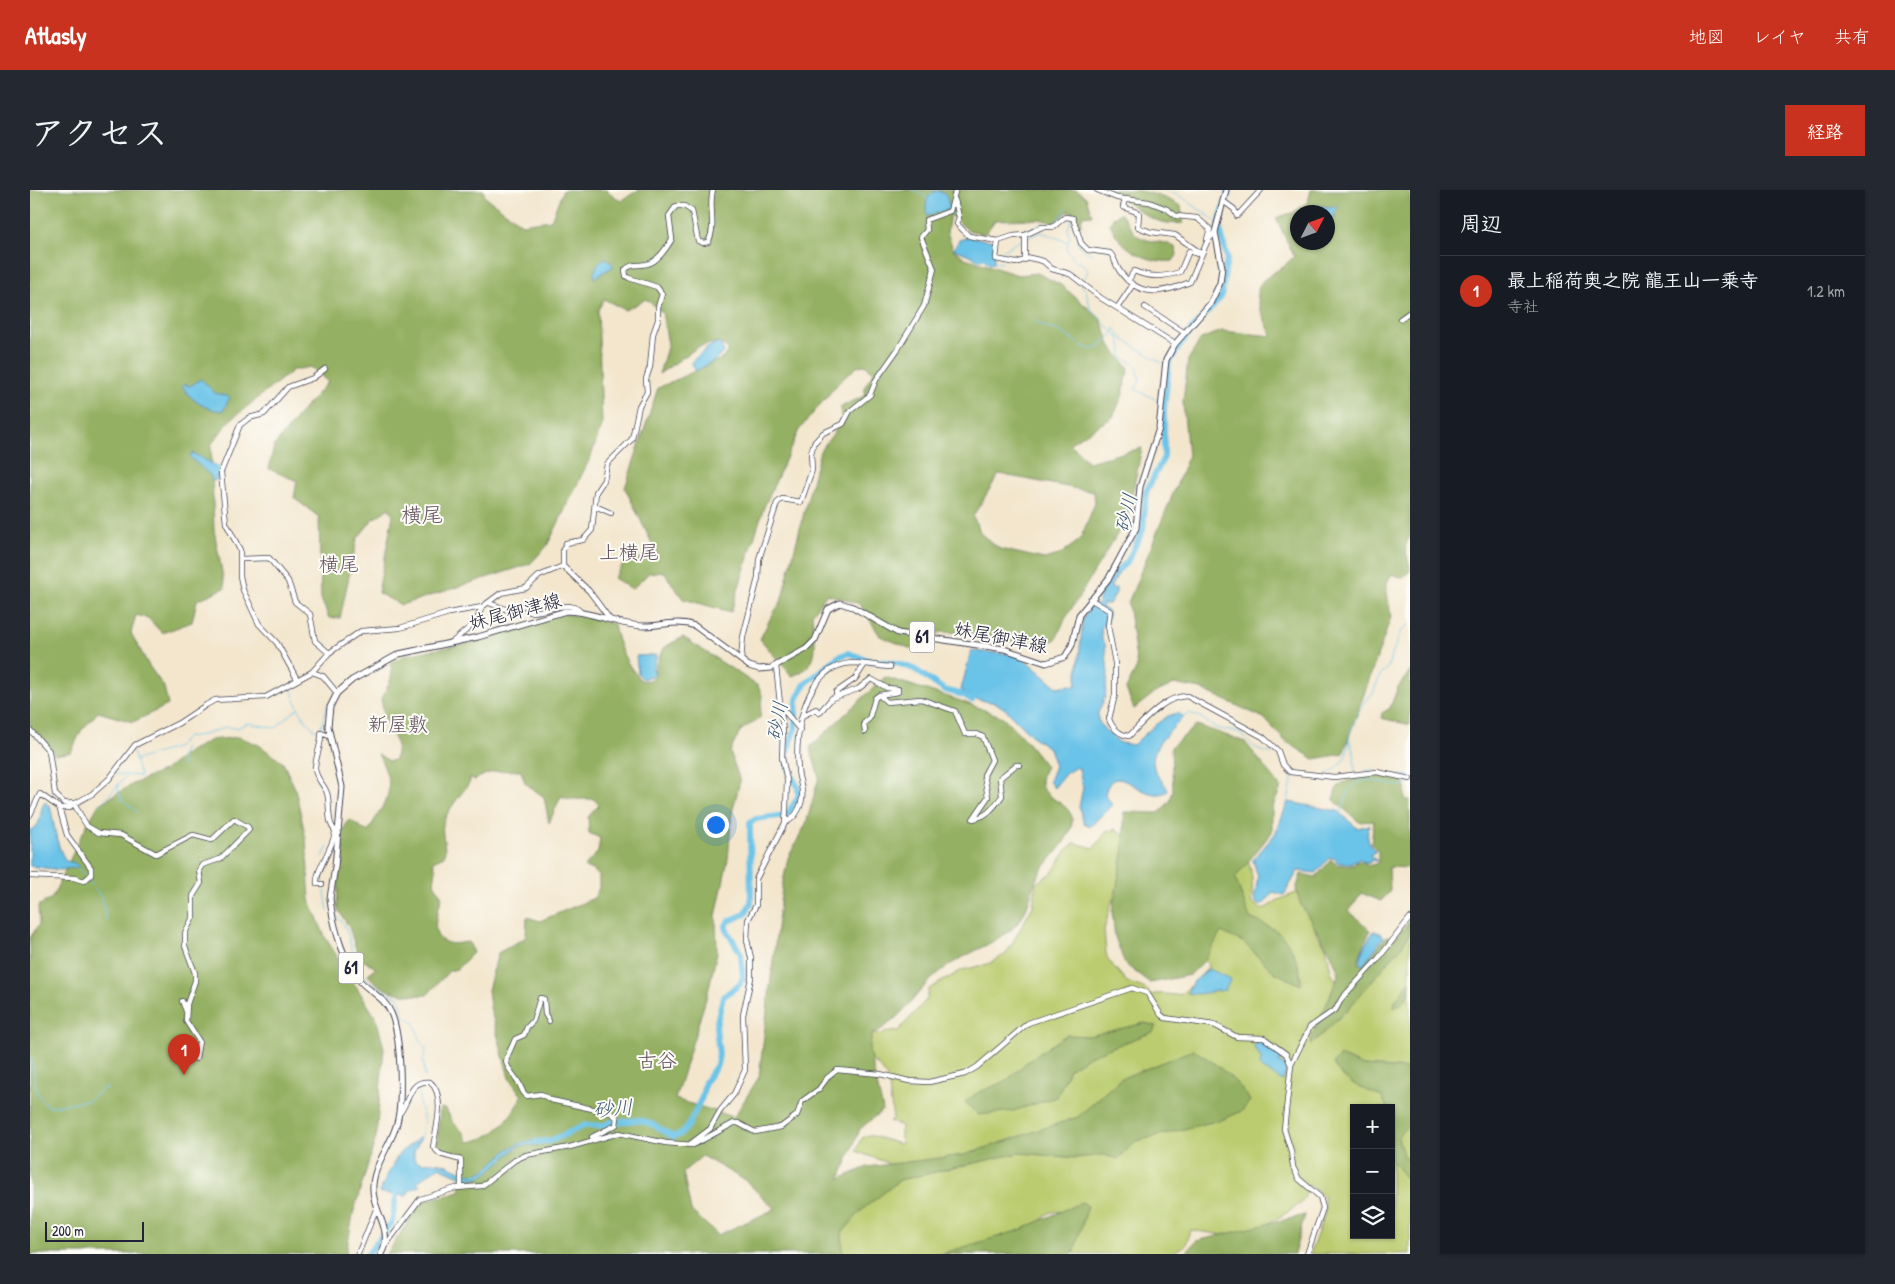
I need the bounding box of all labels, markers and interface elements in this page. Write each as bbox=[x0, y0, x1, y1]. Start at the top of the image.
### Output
text: Atlasly bbox=[25, 19, 87, 51]
text: 地図 bbox=[1689, 24, 1725, 49]
text: レイヤ bbox=[1753, 24, 1806, 49]
text: 共有 bbox=[1834, 24, 1870, 49]
button: 経路 bbox=[1785, 105, 1865, 156]
text: アクセス bbox=[30, 109, 168, 156]
north arrow bbox=[1290, 205, 1335, 250]
text: 周辺 bbox=[1460, 209, 1502, 238]
text: 最上稲荷奥之院 龍王山一乗寺 bbox=[1507, 267, 1758, 293]
text: 1 bbox=[1473, 280, 1479, 302]
text: 1.2 km bbox=[1807, 280, 1845, 302]
text: 寺社 bbox=[1507, 295, 1539, 317]
water label: 砂川 bbox=[1108, 490, 1143, 535]
district label: 横尾 bbox=[401, 500, 443, 529]
district label: 上横尾 bbox=[599, 538, 659, 565]
district label: 横尾 bbox=[319, 550, 359, 577]
street label: 妹尾御津線 bbox=[466, 586, 564, 636]
street label: 妹尾御津線 bbox=[952, 615, 1050, 659]
road number: 61 bbox=[910, 622, 934, 652]
water label: 砂川 bbox=[759, 699, 794, 743]
district label: 新屋敷 bbox=[368, 710, 428, 737]
your location bbox=[703, 812, 729, 838]
road number: 61 bbox=[338, 952, 364, 984]
pin: 1 bbox=[168, 1034, 200, 1075]
district label: 古谷 bbox=[637, 1046, 677, 1073]
water label: 砂川 bbox=[592, 1093, 634, 1122]
map controls bbox=[1350, 1104, 1395, 1239]
button: + bbox=[1350, 1104, 1395, 1149]
button: − bbox=[1350, 1149, 1395, 1194]
button: layers bbox=[1350, 1194, 1395, 1239]
scale bar bbox=[45, 1219, 144, 1242]
text: 200 m bbox=[52, 1221, 84, 1240]

